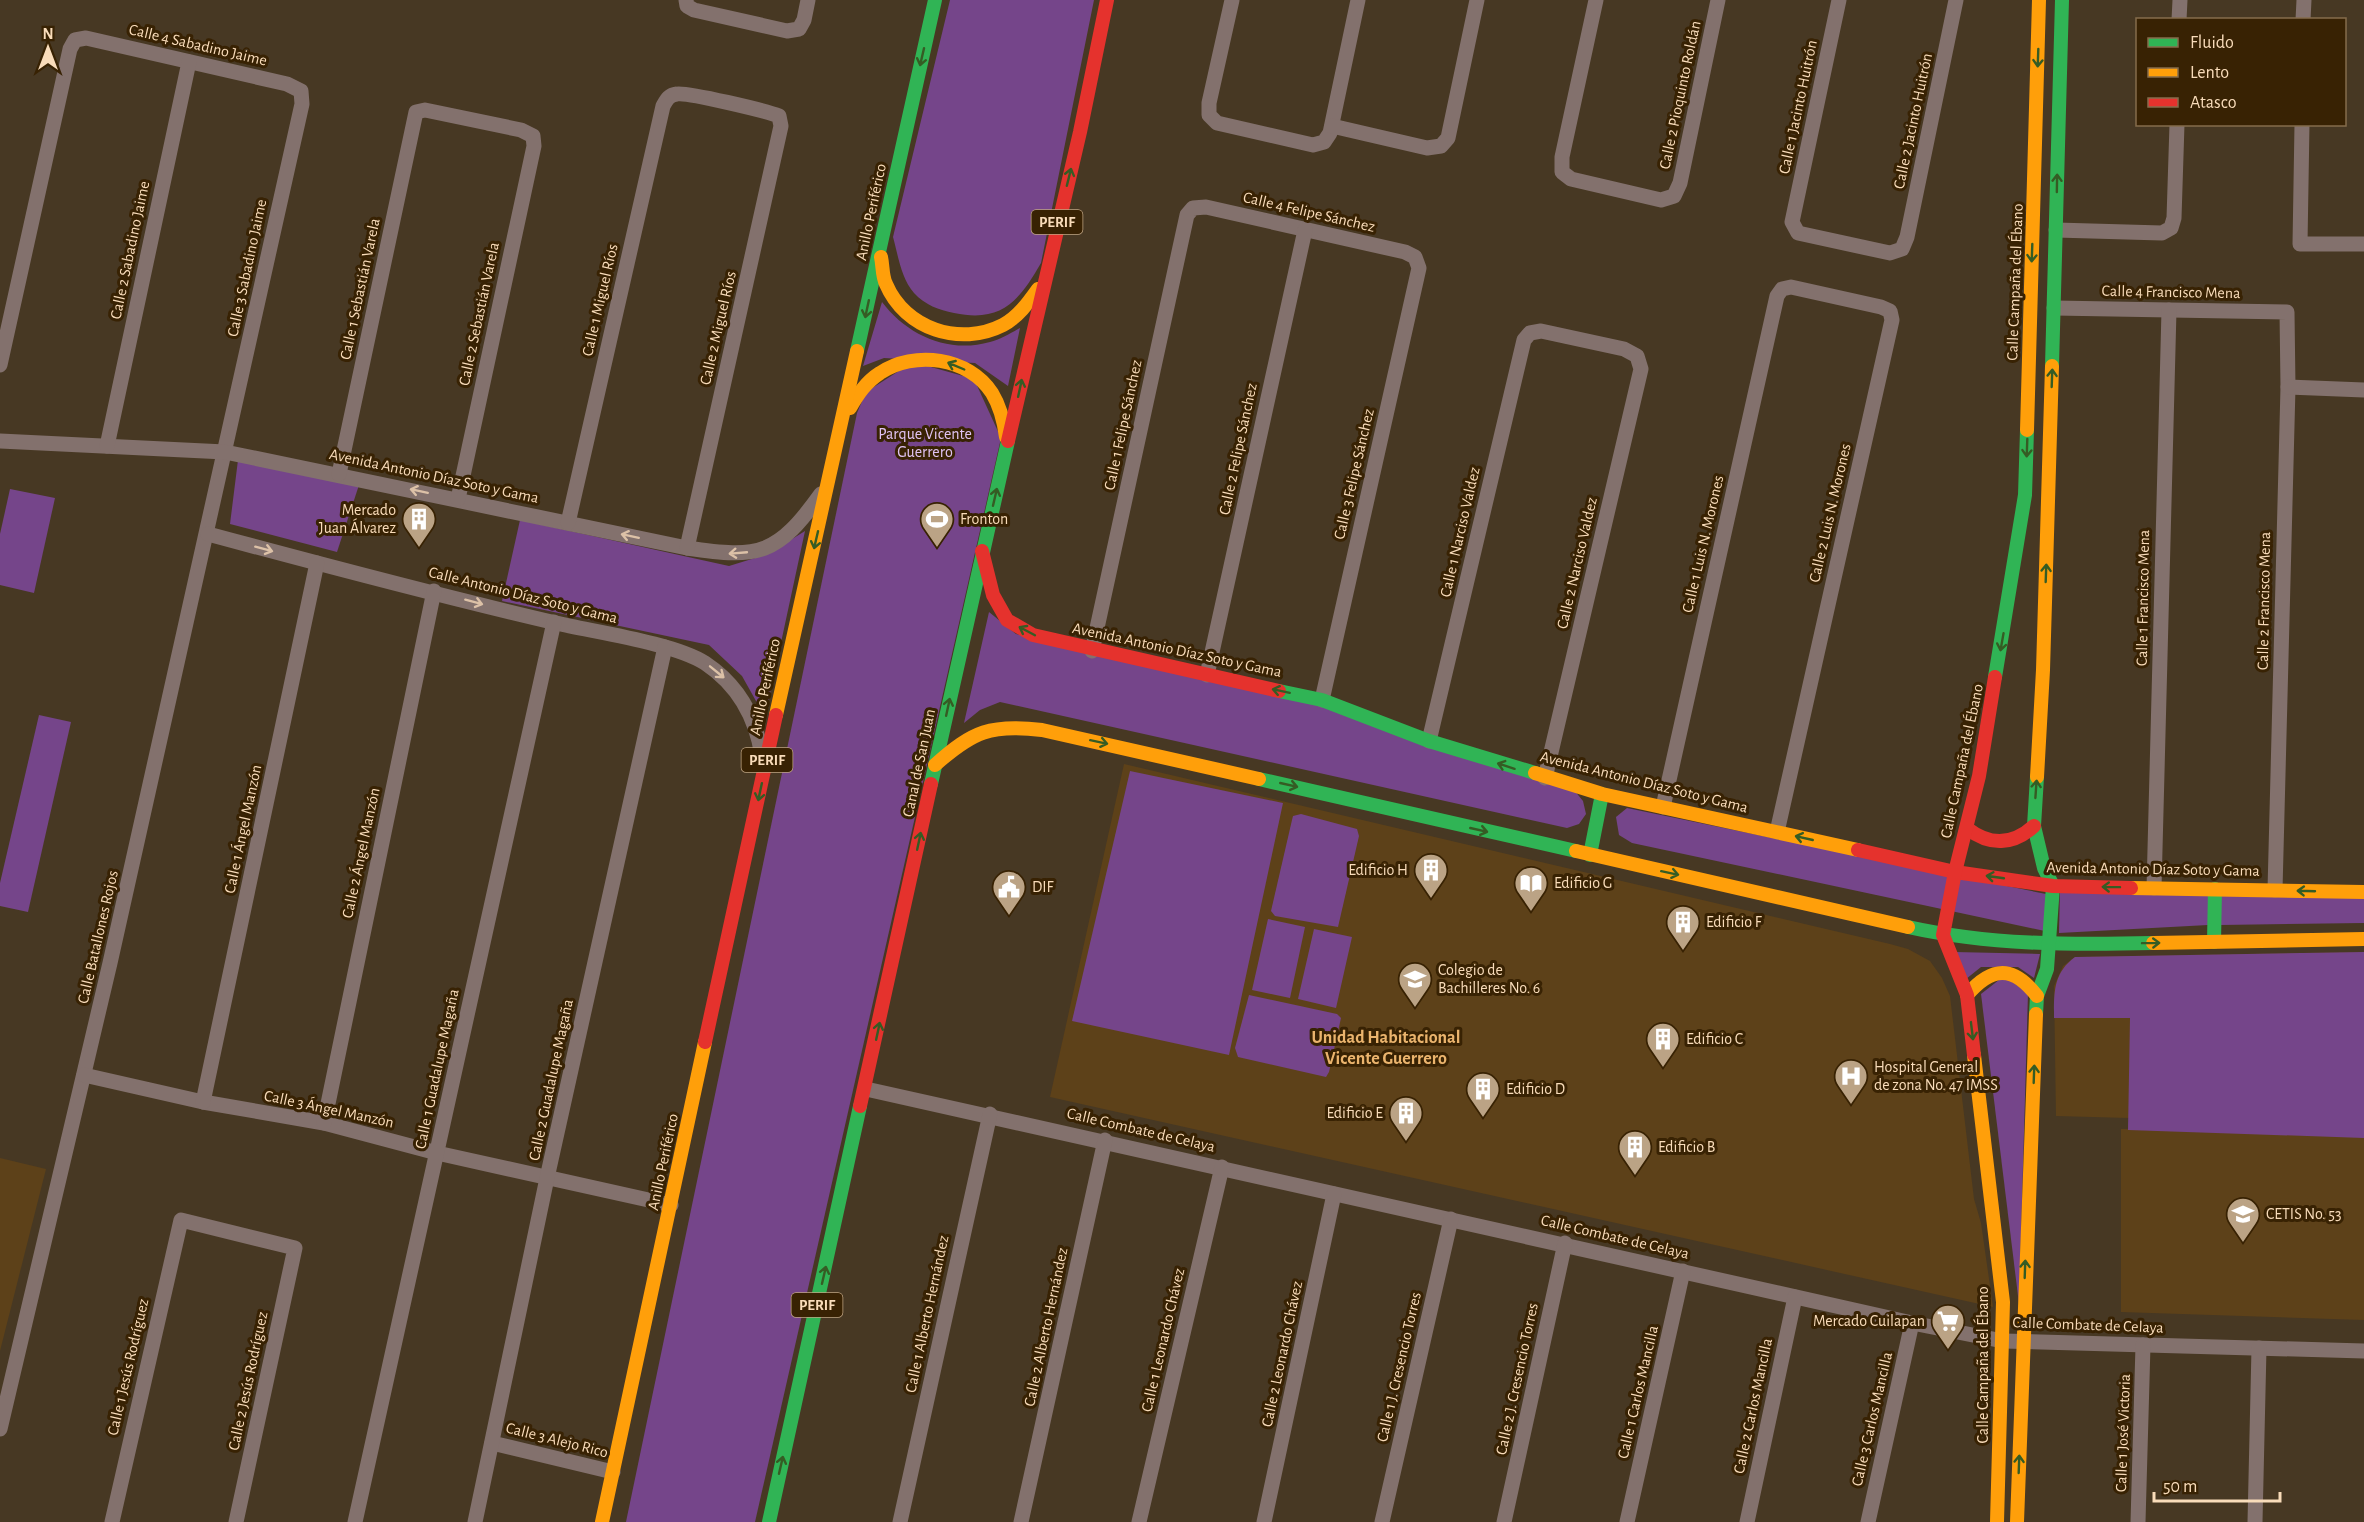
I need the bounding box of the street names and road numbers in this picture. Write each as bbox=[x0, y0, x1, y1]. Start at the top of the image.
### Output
street label: Calle 2 Pioquinto Roldán bbox=[1656, 19, 1704, 171]
street label: Calle 4 Sabadino Jaime bbox=[127, 21, 269, 69]
street label: Calle 1 Jacinto Huitrón bbox=[1776, 39, 1820, 175]
street label: Calle 2 Jacinto Huitrón bbox=[1891, 52, 1935, 190]
street label: Anillo Periférico bbox=[853, 162, 889, 262]
street label: Calle 2 Sabadino Jaime bbox=[108, 179, 152, 321]
street label: Calle 4 Felipe Sánchez bbox=[1241, 189, 1377, 235]
street label: Calle 3 Sabadino Jaime bbox=[225, 198, 269, 338]
street label: Calle Campaña del Ébano bbox=[2002, 203, 2026, 361]
road number: PERIF bbox=[1032, 210, 1082, 234]
street label: Calle 1 Sebastián Varela bbox=[337, 217, 383, 361]
street label: Calle 2 Sebastián Varela bbox=[456, 241, 502, 387]
street label: Calle 1 Miguel Ríos bbox=[579, 242, 621, 358]
street label: Calle 2 Miguel Ríos bbox=[697, 269, 739, 387]
street label: Calle 4 Francisco Mena bbox=[2101, 283, 2241, 301]
street label: Calle 1 Felipe Sánchez bbox=[1101, 358, 1145, 492]
street label: Calle 2 Felipe Sánchez bbox=[1216, 381, 1260, 516]
street label: Calle 3 Felipe Sánchez bbox=[1331, 407, 1377, 541]
street label: Calle 2 Luis N. Morones bbox=[1806, 442, 1854, 584]
street label: Avenida Antonio Díaz Soto y Gama bbox=[328, 446, 540, 507]
street label: Calle 1 Narciso Valdez bbox=[1437, 465, 1483, 599]
street label: Calle 1 Luis N. Morones bbox=[1679, 474, 1727, 614]
street label: Calle 2 Narciso Valdez bbox=[1554, 495, 1600, 630]
street label: Calle 1 Francisco Mena bbox=[2134, 530, 2152, 666]
street label: Calle 2 Francisco Mena bbox=[2255, 532, 2273, 670]
street label: Calle Antonio Díaz Soto y Gama bbox=[427, 564, 619, 627]
street label: Avenida Antonio Díaz Soto y Gama bbox=[1071, 620, 1283, 681]
street label: Anillo Periférico bbox=[747, 637, 783, 737]
street label: Calle Campaña del Ébano bbox=[1936, 682, 1986, 840]
street label: Canal de San Juan bbox=[900, 708, 938, 818]
road number: PERIF bbox=[742, 748, 792, 772]
street label: Avenida Antonio Díaz Soto y Gama bbox=[1538, 748, 1750, 817]
street label: Calle 1 Ángel Manzón bbox=[220, 763, 264, 895]
street label: Calle 2 Ángel Manzón bbox=[337, 786, 383, 920]
street label: Avenida Antonio Díaz Soto y Gama bbox=[2046, 859, 2260, 880]
street label: Calle Batallones Rojos bbox=[75, 869, 122, 1005]
street label: Calle 1 Guadalupe Magaña bbox=[412, 988, 462, 1150]
street label: Calle 2 Guadalupe Magaña bbox=[526, 998, 576, 1162]
street label: Calle 3 Ángel Manzón bbox=[263, 1085, 396, 1131]
street label: Calle Combate de Celaya bbox=[1065, 1105, 1217, 1156]
street label: Anillo Periférico bbox=[645, 1112, 681, 1212]
street label: Calle Combate de Celaya bbox=[1539, 1212, 1691, 1263]
street label: Calle 1 Alberto Hernández bbox=[903, 1234, 952, 1394]
street label: Calle 2 Alberto Hernández bbox=[1021, 1246, 1071, 1408]
street label: Calle 1 Leonardo Chávez bbox=[1139, 1266, 1187, 1413]
street label: Calle 2 Leonardo Chávez bbox=[1259, 1279, 1305, 1428]
street label: Calle Campaña del Ébano bbox=[1973, 1286, 1991, 1444]
street label: Calle 1 J. Cresencio Torres bbox=[1374, 1290, 1424, 1443]
road number: PERIF bbox=[792, 1293, 842, 1317]
street label: Calle 1 Jesús Rodríguez bbox=[104, 1297, 152, 1437]
street label: Calle 2 J. Cresencio Torres bbox=[1493, 1301, 1541, 1456]
street label: Calle 2 Jesús Rodríguez bbox=[225, 1310, 271, 1452]
street label: Calle Combate de Celaya bbox=[2012, 1314, 2164, 1337]
street label: Calle 1 Carlos Mancilla bbox=[1615, 1324, 1661, 1460]
street label: Calle 2 Carlos Mancilla bbox=[1731, 1337, 1775, 1475]
street label: Calle 3 Carlos Mancilla bbox=[1849, 1350, 1895, 1488]
street label: Calle 1 José Victoria bbox=[2113, 1374, 2133, 1492]
street label: Calle 3 Alejo Rico bbox=[504, 1420, 610, 1461]

